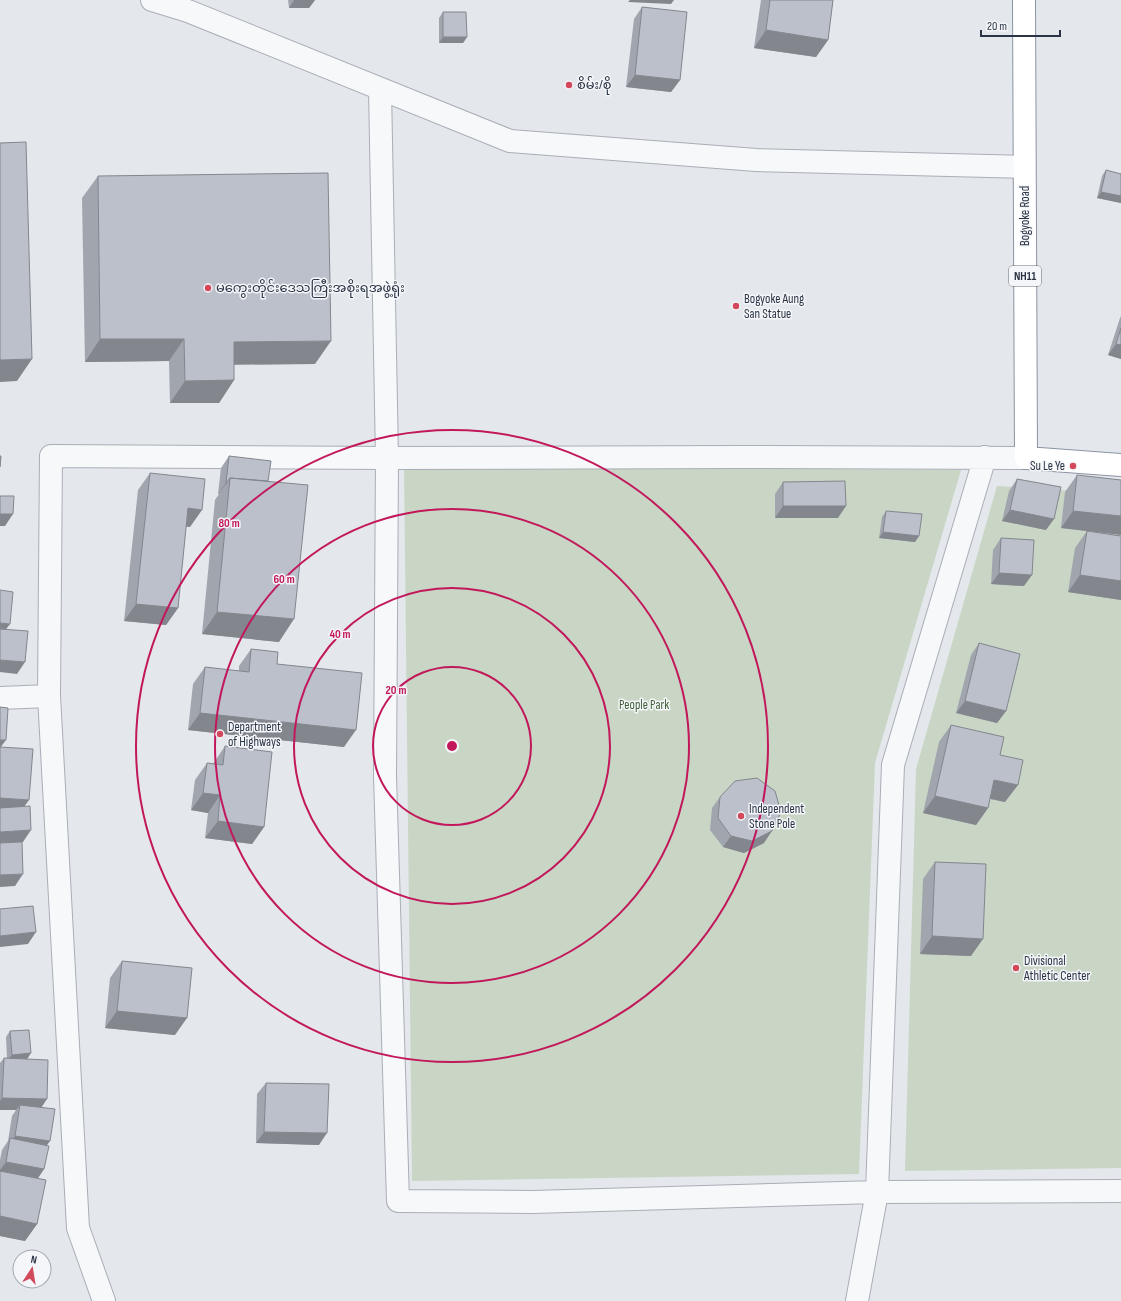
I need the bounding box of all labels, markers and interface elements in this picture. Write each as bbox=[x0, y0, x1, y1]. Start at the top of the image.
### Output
scale bar bbox=[981, 12, 1060, 38]
text: 20 m bbox=[987, 19, 1007, 34]
place label: စိမ်း/စို bbox=[577, 76, 612, 95]
marker: စိမ်း/စို bbox=[564, 80, 574, 90]
street label: Bogyoke Road bbox=[1017, 186, 1033, 246]
road number: NH11 bbox=[1009, 266, 1041, 286]
place label: မကွေးတိုင်းဒေသကြီးအစိုးရအဖွဲ့ရုံး bbox=[216, 279, 405, 298]
marker: မကွေးတိုင်းဒေသကြီးအစိုးရအဖွဲ့ရုံး bbox=[203, 283, 213, 293]
place label: Bogyoke Aung San Statue bbox=[744, 291, 804, 322]
marker: Bogyoke Aung San Statue bbox=[731, 301, 741, 311]
place label: Su Le Ye bbox=[1030, 458, 1065, 474]
marker: Su Le Ye bbox=[1068, 461, 1078, 471]
text: 80 m bbox=[218, 516, 240, 531]
text: 60 m bbox=[273, 572, 295, 587]
text: 40 m bbox=[329, 627, 351, 642]
text: 20 m bbox=[386, 683, 406, 698]
park label: People Park bbox=[619, 697, 669, 713]
place label: Department of Highways bbox=[228, 719, 281, 750]
marker: Department of Highways bbox=[215, 729, 225, 739]
centre of rings bbox=[445, 739, 459, 753]
place label: Independent Stone Pole bbox=[749, 801, 804, 832]
marker: Independent Stone Pole bbox=[736, 811, 746, 821]
place label: Divisional Athletic Center bbox=[1023, 953, 1091, 984]
marker: Divisional Athletic Center bbox=[1011, 963, 1021, 973]
north arrow bbox=[12, 1249, 52, 1289]
text: N bbox=[30, 1253, 38, 1267]

